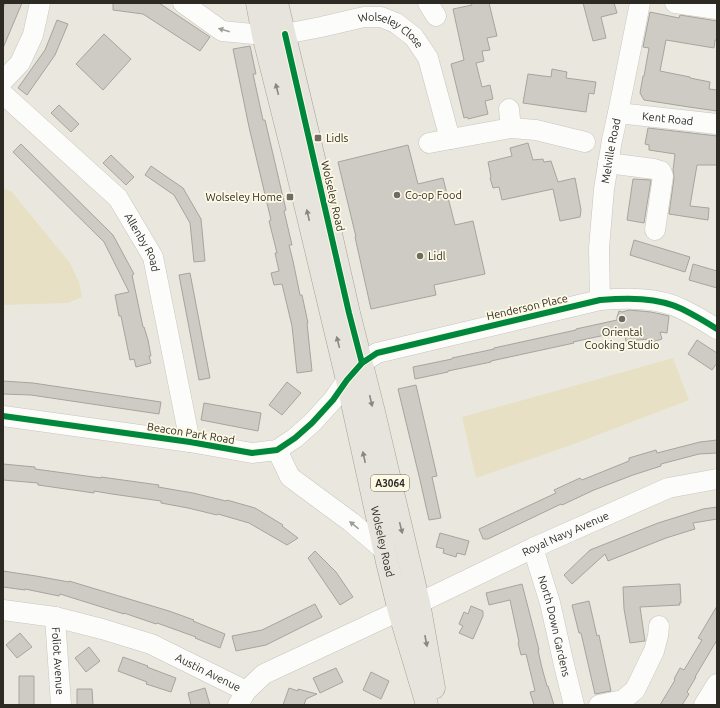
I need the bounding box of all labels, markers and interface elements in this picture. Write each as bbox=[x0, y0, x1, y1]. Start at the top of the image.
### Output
street label: Wolseley Close bbox=[357, 10, 426, 50]
one-way arrow bbox=[218, 27, 230, 33]
one-way arrow bbox=[273, 83, 279, 95]
street label: Kent Road bbox=[642, 110, 694, 127]
street label: Melville Road bbox=[599, 117, 623, 184]
place label: Lidls bbox=[326, 132, 349, 144]
marker: Lidls bbox=[313, 133, 323, 143]
street label: Wolseley Road bbox=[319, 159, 347, 233]
place label: Co-op Food bbox=[405, 189, 462, 201]
marker: Co-op Food bbox=[392, 190, 402, 200]
place label: Wolseley Home bbox=[205, 191, 282, 203]
marker: Wolseley Home bbox=[285, 192, 295, 202]
one-way arrow bbox=[304, 209, 310, 222]
street label: Allenby Road bbox=[122, 211, 162, 273]
place label: Lidl bbox=[428, 250, 446, 262]
marker: Lidl bbox=[415, 251, 425, 261]
street label: Henderson Place bbox=[485, 292, 569, 322]
marker: Oriental Cooking Studio bbox=[617, 314, 627, 324]
place label: Oriental Cooking Studio bbox=[585, 326, 659, 351]
one-way arrow bbox=[335, 336, 341, 348]
one-way arrow bbox=[369, 395, 375, 407]
street label: Beacon Park Road bbox=[146, 420, 236, 446]
one-way arrow bbox=[361, 451, 367, 463]
road number: A3064 bbox=[371, 475, 409, 491]
street label: Wolseley Road bbox=[369, 505, 396, 578]
street label: Royal Navy Avenue bbox=[520, 509, 611, 558]
one-way arrow bbox=[349, 520, 359, 529]
one-way arrow bbox=[398, 522, 404, 534]
street label: North Down Gardens bbox=[536, 574, 573, 678]
street label: Foliot Avenue bbox=[50, 626, 66, 695]
one-way arrow bbox=[423, 635, 429, 647]
street label: Austin Avenue bbox=[174, 651, 243, 693]

